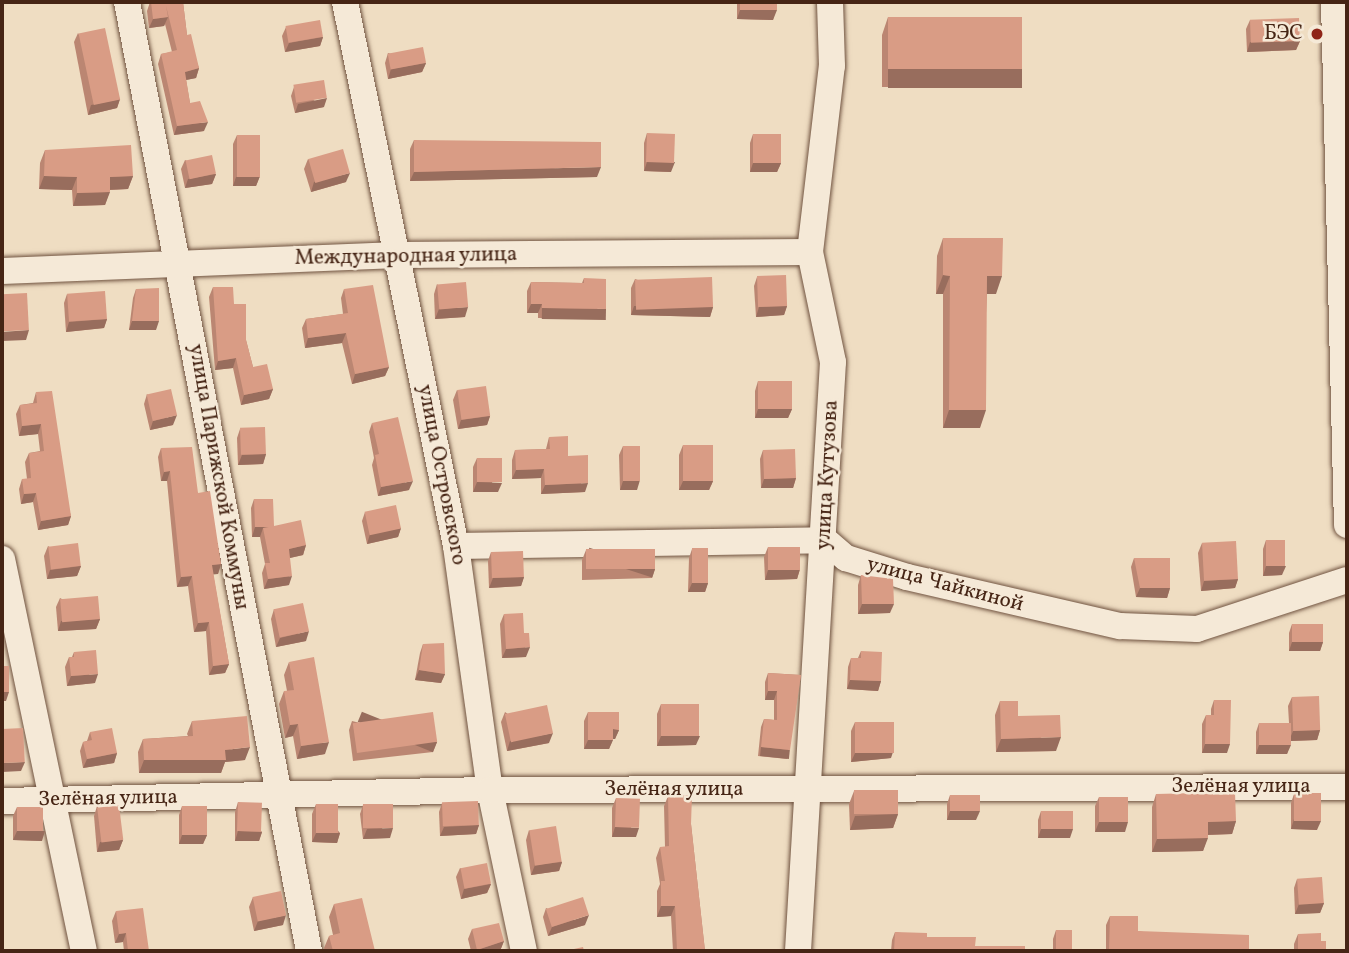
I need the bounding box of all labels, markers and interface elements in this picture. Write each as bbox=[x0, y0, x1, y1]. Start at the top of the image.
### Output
place label: БЭС bbox=[1264, 21, 1303, 47]
marker: БЭС bbox=[1309, 26, 1325, 42]
street label: Международная улица bbox=[294, 242, 518, 272]
street label: улица Парижской Коммуны bbox=[182, 342, 254, 612]
street label: улица Островского bbox=[411, 383, 471, 567]
street label: улица Кутузова bbox=[811, 399, 845, 551]
street label: улица Чайкиной bbox=[864, 552, 1026, 618]
street label: Зелёная улица bbox=[1171, 774, 1311, 800]
street label: Зелёная улица bbox=[604, 777, 744, 803]
street label: Зелёная улица bbox=[38, 785, 178, 813]

